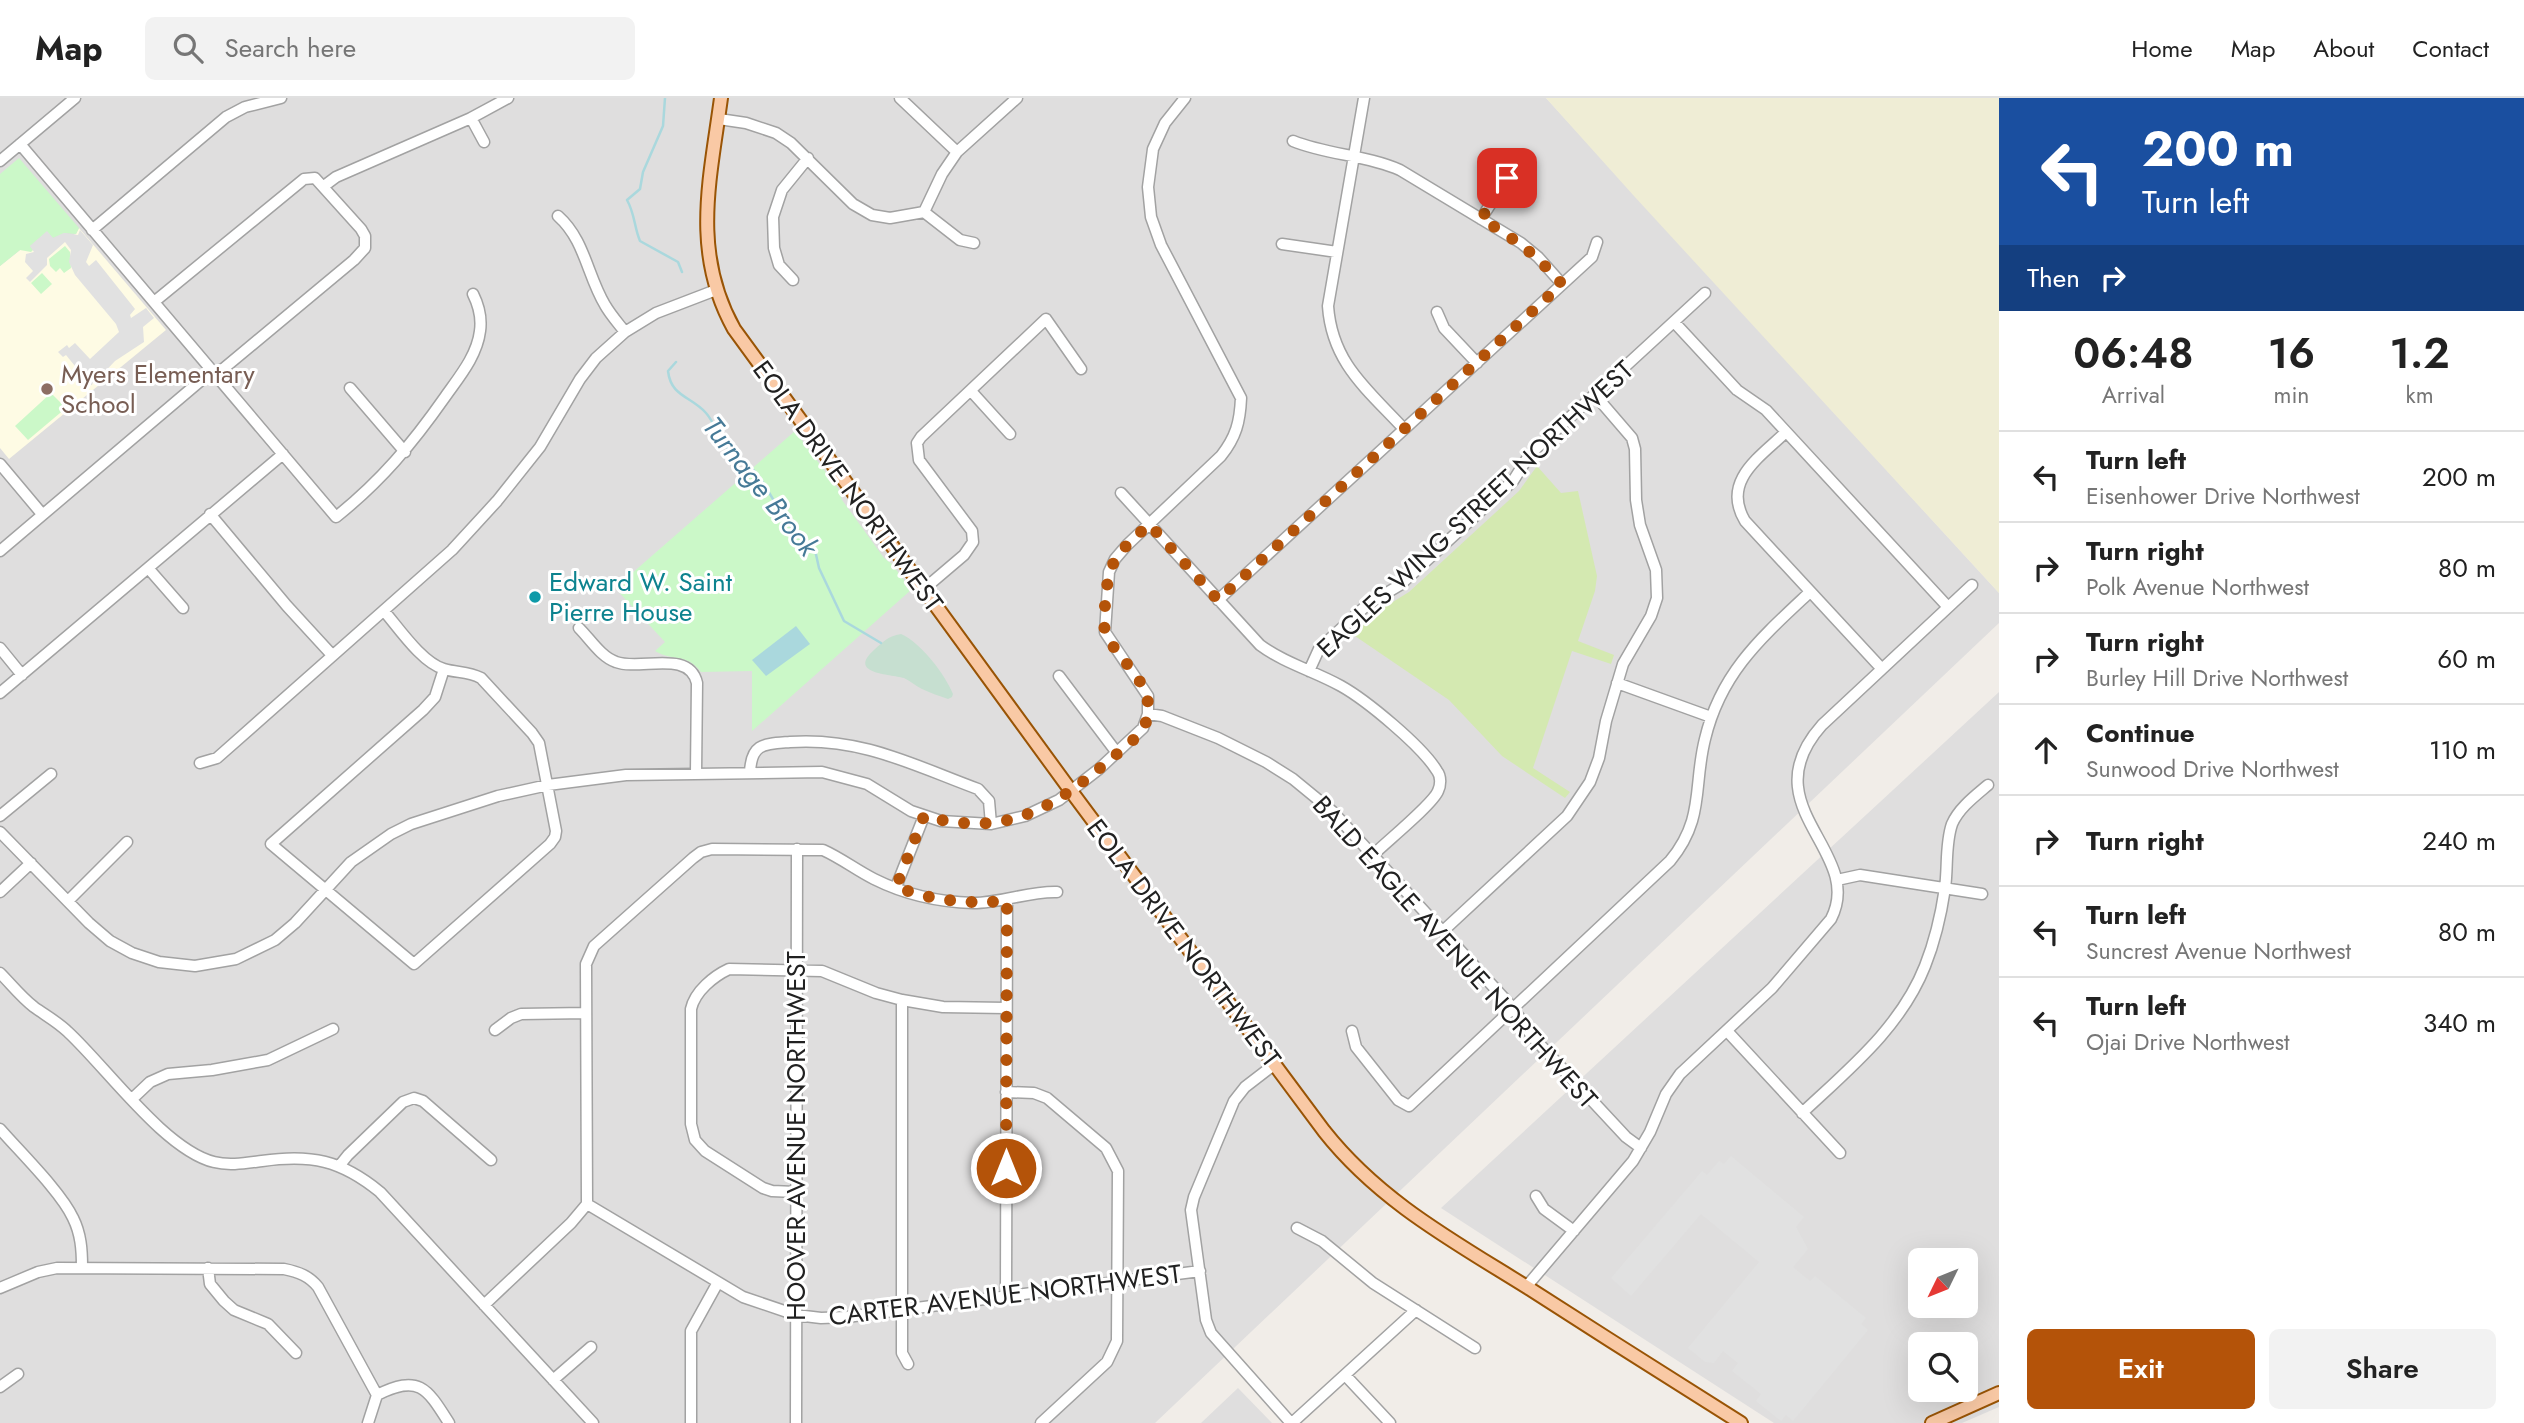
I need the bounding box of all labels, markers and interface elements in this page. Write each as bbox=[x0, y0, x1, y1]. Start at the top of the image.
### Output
search box bbox=[145, 17, 635, 80]
text: Map bbox=[35, 25, 103, 72]
icon: search bbox=[169, 29, 207, 67]
text: Search here bbox=[225, 29, 356, 67]
text: Home bbox=[2131, 31, 2193, 66]
text: Map bbox=[2231, 31, 2275, 66]
text: About bbox=[2313, 31, 2374, 66]
text: Contact bbox=[2412, 31, 2489, 66]
text: 200 m bbox=[2142, 114, 2294, 184]
icon: left bbox=[2027, 126, 2118, 217]
pin bbox=[1477, 148, 1537, 208]
icon: arrive bbox=[1488, 159, 1526, 197]
text: Turn left bbox=[2142, 179, 2249, 225]
text: Then bbox=[2027, 259, 2080, 297]
icon: right bbox=[2094, 259, 2132, 297]
text: 06:48 bbox=[2073, 323, 2193, 384]
text: 16 bbox=[2268, 323, 2315, 384]
text: 1.2 bbox=[2389, 323, 2450, 384]
street label: EOLA DRIVE NORTHWEST bbox=[744, 352, 952, 620]
street label: EAGLES WING STREET NORTHWEST bbox=[1308, 352, 1642, 666]
place label: Myers Elementary School bbox=[61, 355, 255, 423]
text: Arrival bbox=[2102, 378, 2165, 412]
text: min bbox=[2273, 378, 2309, 412]
text: km bbox=[2406, 378, 2434, 412]
marker: Myers Elementary School bbox=[39, 381, 55, 397]
water label: Turnage Brook bbox=[693, 408, 829, 566]
text: Turn left bbox=[2086, 441, 2186, 479]
icon: left bbox=[2027, 458, 2065, 496]
text: 200 m bbox=[2422, 458, 2496, 496]
text: Eisenhower Drive Northwest bbox=[2086, 479, 2360, 513]
text: Turn right bbox=[2086, 532, 2204, 570]
icon: right bbox=[2027, 549, 2065, 587]
text: 80 m bbox=[2438, 549, 2496, 587]
place label: Edward W. Saint Pierre House bbox=[549, 563, 733, 631]
text: Polk Avenue Northwest bbox=[2086, 570, 2309, 604]
marker: Edward W. Saint Pierre House bbox=[527, 589, 543, 605]
text: Turn right bbox=[2086, 623, 2204, 661]
icon: right bbox=[2027, 640, 2065, 678]
text: 60 m bbox=[2437, 640, 2496, 678]
text: Burley Hill Drive Northwest bbox=[2086, 661, 2348, 695]
text: Continue bbox=[2086, 714, 2195, 752]
icon: ahead bbox=[2027, 731, 2065, 769]
text: 110 m bbox=[2429, 731, 2496, 769]
text: Sunwood Drive Northwest bbox=[2086, 752, 2339, 786]
street label: BALD EAGLE AVENUE NORTHWEST bbox=[1304, 787, 1606, 1117]
street label: EOLA DRIVE NORTHWEST bbox=[1078, 811, 1290, 1075]
icon: right bbox=[2027, 822, 2065, 860]
text: Turn right bbox=[2086, 822, 2204, 860]
text: 240 m bbox=[2422, 822, 2496, 860]
text: Turn left bbox=[2086, 896, 2186, 934]
icon: left bbox=[2027, 913, 2065, 951]
text: 80 m bbox=[2438, 913, 2496, 951]
text: Suncrest Avenue Northwest bbox=[2086, 934, 2351, 968]
street label: HOOVER AVENUE NORTHWEST bbox=[777, 951, 815, 1321]
text: Turn left bbox=[2086, 987, 2186, 1025]
icon: left bbox=[2027, 1004, 2065, 1042]
text: 340 m bbox=[2423, 1004, 2496, 1042]
text: Ojai Drive Northwest bbox=[2086, 1025, 2290, 1059]
position arrow bbox=[969, 1131, 1043, 1205]
north arrow bbox=[1908, 1248, 1978, 1318]
map controls bbox=[1908, 1248, 1978, 1402]
street label: CARTER AVENUE NORTHWEST bbox=[827, 1255, 1183, 1335]
button: Exit bbox=[2027, 1329, 2255, 1409]
button: Share bbox=[2269, 1329, 2496, 1409]
button: search bbox=[1908, 1332, 1978, 1402]

